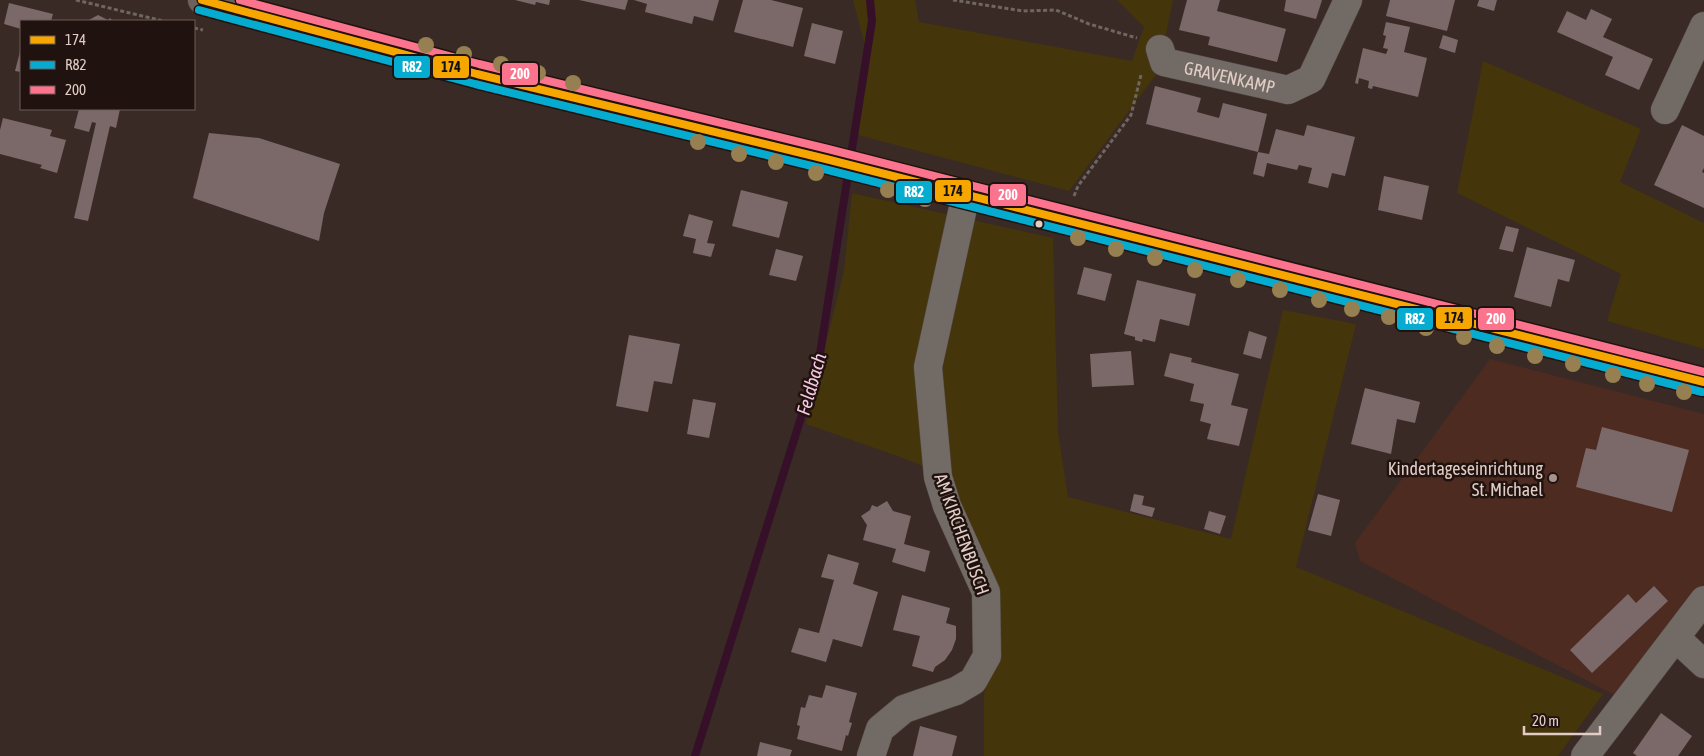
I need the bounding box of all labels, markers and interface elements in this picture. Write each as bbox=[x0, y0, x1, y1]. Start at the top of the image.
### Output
legend bbox=[20, 20, 195, 110]
text: 174 bbox=[65, 31, 86, 48]
line badge: R82 bbox=[393, 55, 431, 79]
line badge: 174 bbox=[432, 55, 470, 79]
text: R82 bbox=[65, 56, 87, 73]
street label: GRAVENKAMP bbox=[1182, 56, 1277, 97]
text: R82 bbox=[402, 59, 422, 75]
text: 174 bbox=[441, 59, 461, 75]
line badge: 200 bbox=[501, 62, 539, 86]
text: 200 bbox=[510, 66, 530, 82]
text: 200 bbox=[65, 81, 86, 98]
line badge: 174 bbox=[934, 179, 972, 203]
line badge: R82 bbox=[895, 180, 933, 204]
text: 174 bbox=[943, 183, 963, 199]
line badge: 200 bbox=[989, 183, 1027, 207]
text: R82 bbox=[904, 184, 924, 200]
text: 200 bbox=[998, 187, 1018, 203]
unlabelled marker bbox=[1034, 219, 1044, 229]
line badge: 174 bbox=[1435, 306, 1473, 330]
line badge: R82 bbox=[1396, 307, 1434, 331]
line badge: 200 bbox=[1477, 307, 1515, 331]
text: 174 bbox=[1444, 310, 1464, 326]
text: R82 bbox=[1405, 311, 1425, 327]
text: 200 bbox=[1486, 311, 1506, 327]
water label: Feldbach bbox=[792, 350, 830, 418]
place label: Kindertageseinrichtung St. Michael bbox=[1388, 458, 1543, 500]
street label: AM KIRCHENBUSCH bbox=[930, 470, 994, 598]
marker: Kindertageseinrichtung St. Michael bbox=[1547, 472, 1559, 484]
scale bar bbox=[1524, 704, 1600, 736]
text: 20 m bbox=[1532, 712, 1559, 729]

